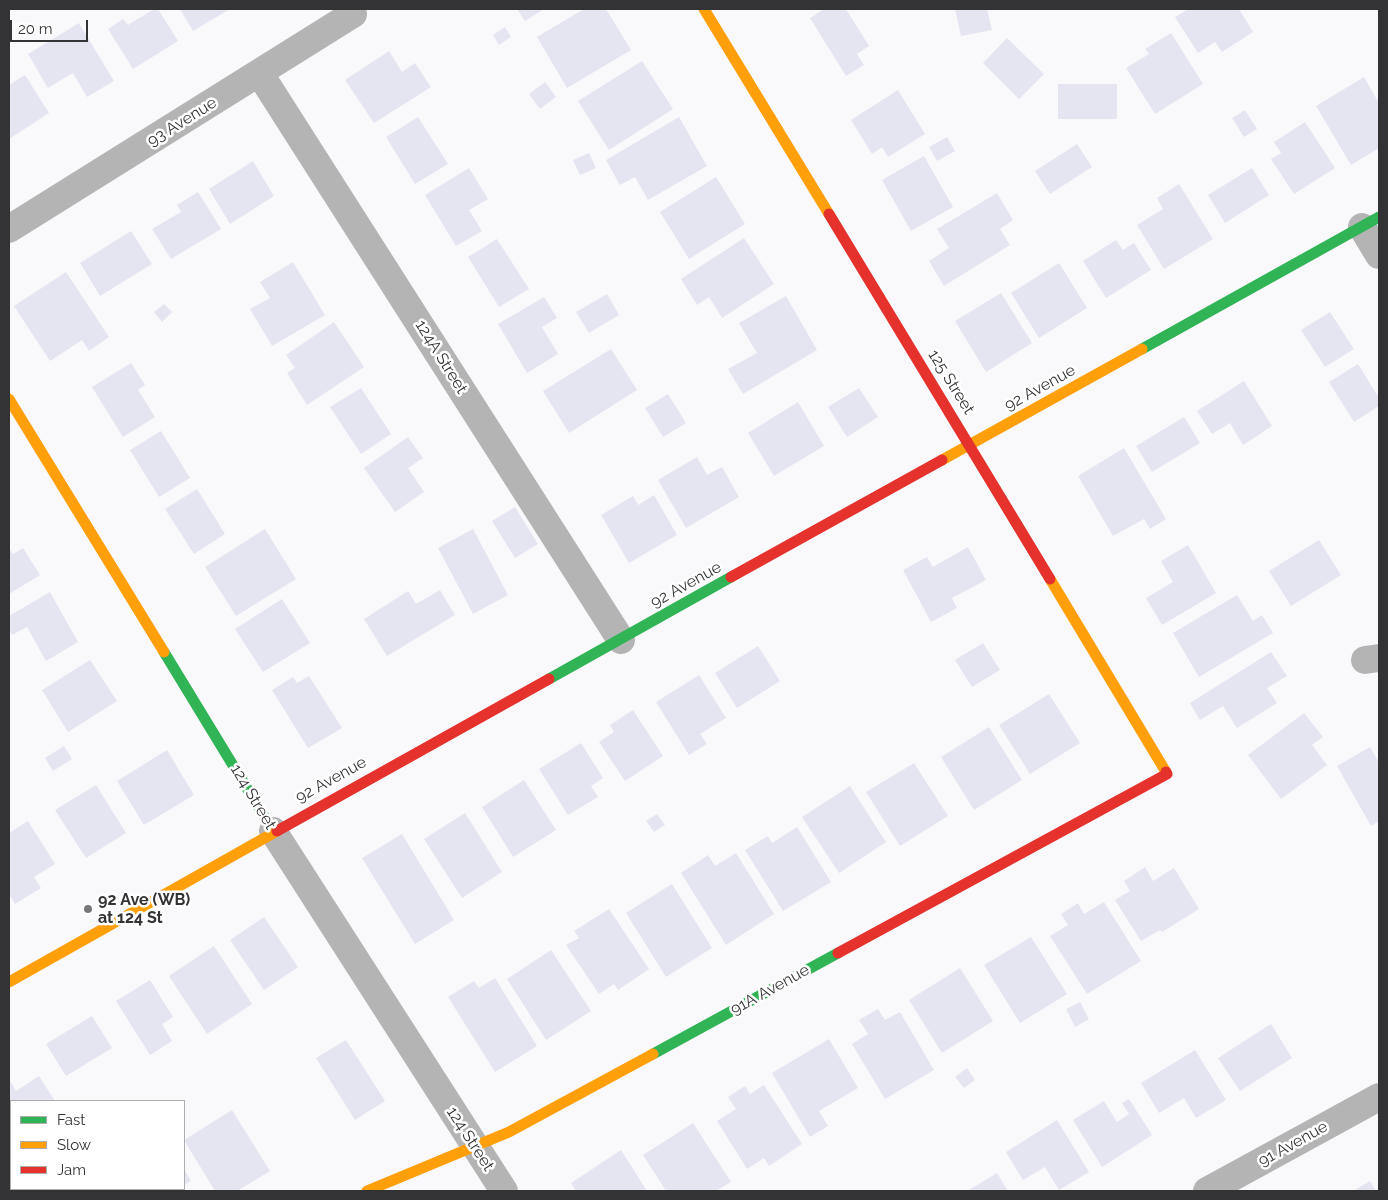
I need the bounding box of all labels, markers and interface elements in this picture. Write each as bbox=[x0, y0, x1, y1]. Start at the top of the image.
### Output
scale bar bbox=[12, 10, 90, 42]
text: 20 m bbox=[18, 20, 53, 38]
street label: 93 Avenue bbox=[144, 93, 220, 151]
street label: 124A Street bbox=[411, 317, 471, 397]
street label: 125 Street bbox=[924, 346, 978, 418]
street label: 92 Avenue bbox=[1001, 361, 1079, 415]
street label: 92 Avenue bbox=[647, 558, 725, 612]
street label: 92 Avenue bbox=[292, 753, 370, 807]
street label: 124 Street bbox=[226, 761, 280, 833]
place label: 92 Ave (WB) at 124 St bbox=[98, 890, 190, 928]
marker: 92 Ave (WB) at 124 St bbox=[82, 903, 94, 915]
street label: 91A Avenue bbox=[727, 960, 813, 1020]
legend bbox=[10, 1100, 185, 1190]
street label: 124 Street bbox=[442, 1103, 498, 1175]
text: Fast bbox=[57, 1111, 85, 1129]
street label: 91 Avenue bbox=[1255, 1117, 1331, 1171]
text: Slow bbox=[57, 1136, 91, 1154]
text: Jam bbox=[57, 1161, 86, 1179]

